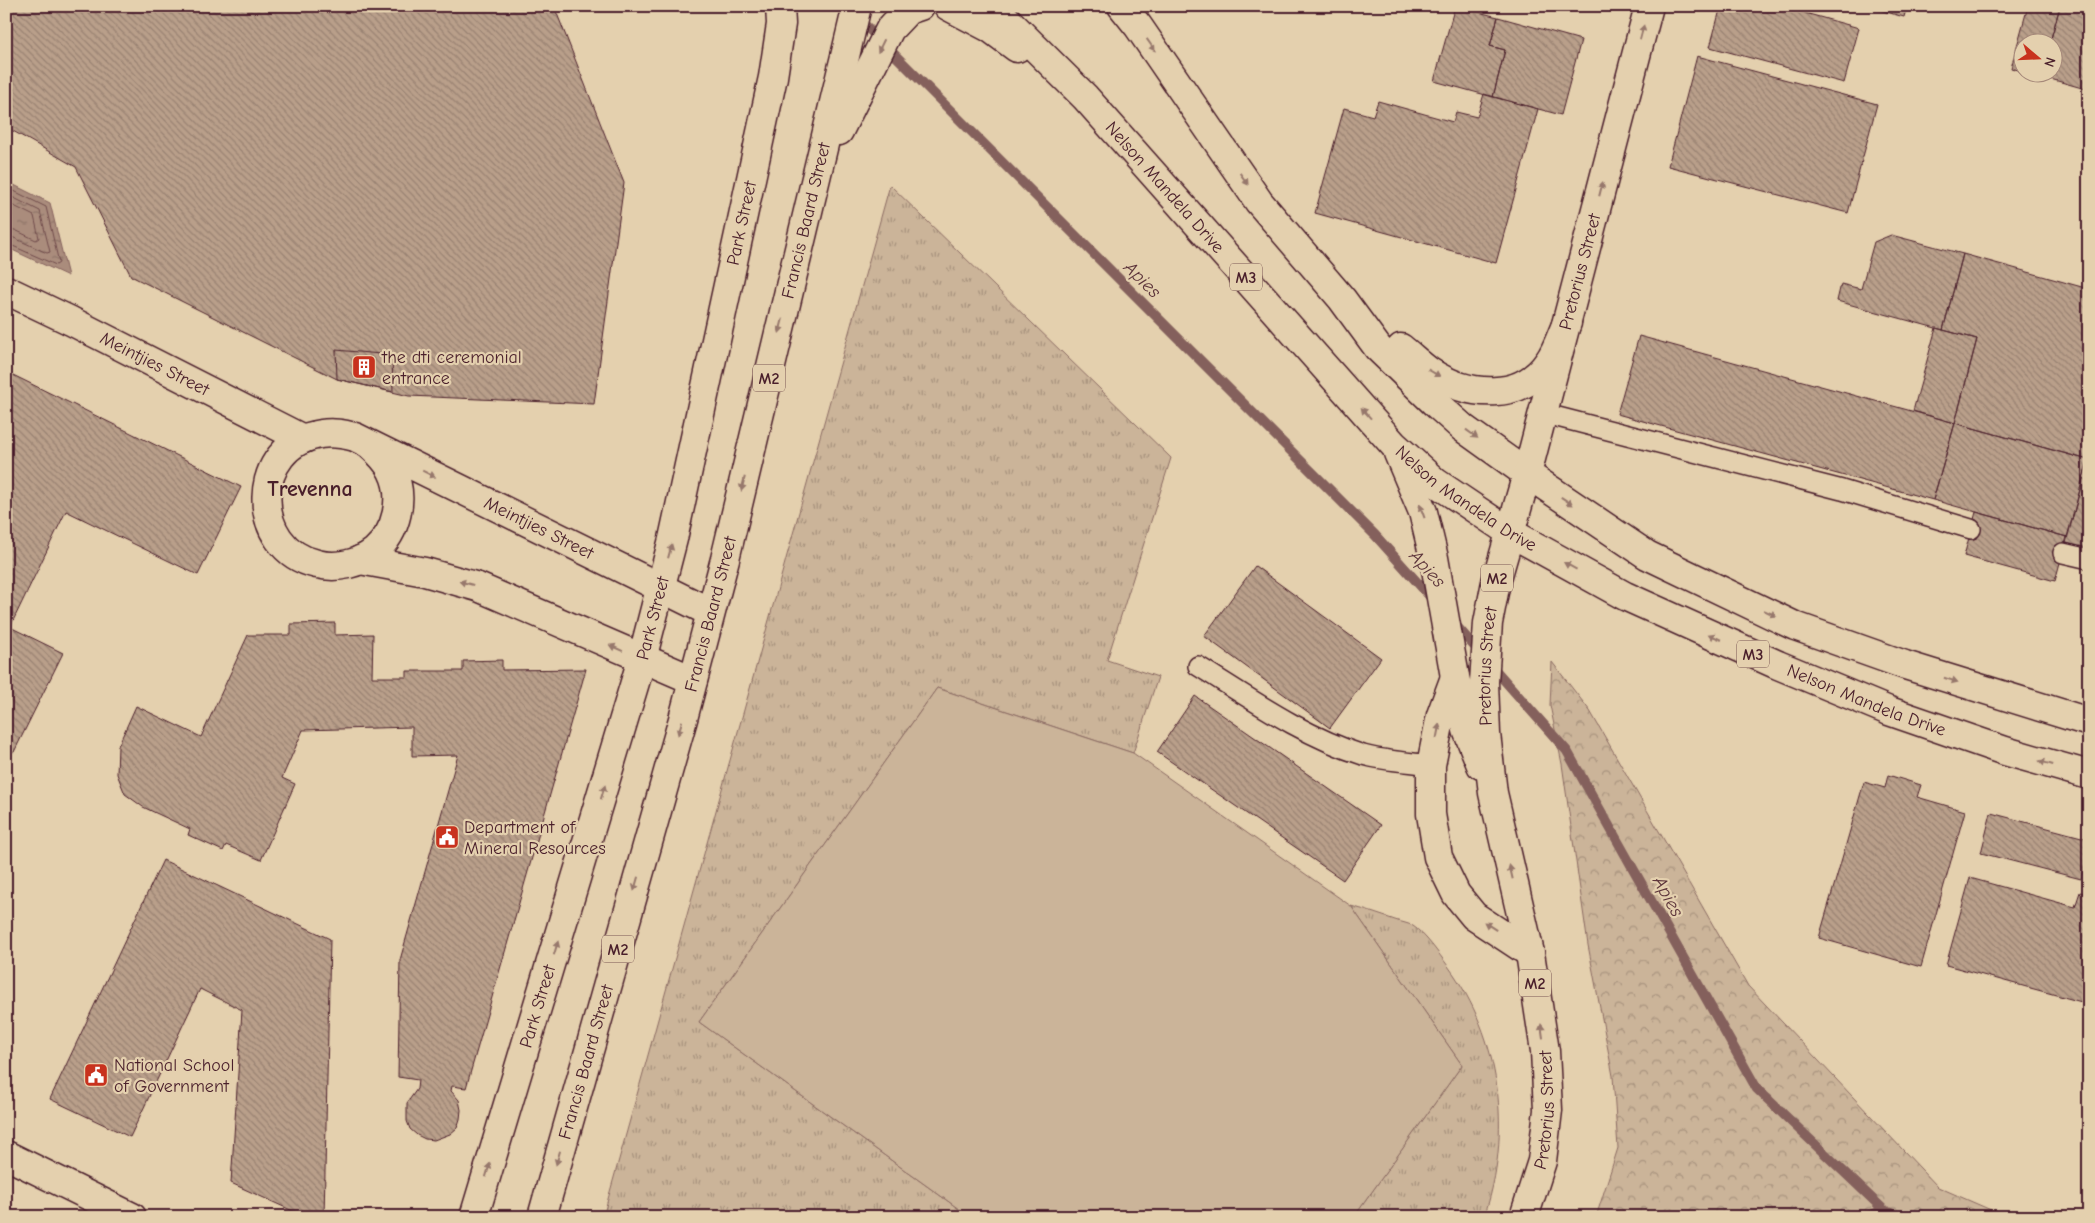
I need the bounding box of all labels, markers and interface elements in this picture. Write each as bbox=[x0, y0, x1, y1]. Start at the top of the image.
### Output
one-way arrow bbox=[1638, 25, 1646, 40]
north arrow bbox=[2012, 32, 2062, 82]
one-way arrow bbox=[1146, 38, 1156, 52]
one-way arrow bbox=[877, 39, 885, 53]
text: N bbox=[2040, 55, 2059, 69]
street label: Nelson Mandela Drive bbox=[1101, 117, 1229, 258]
street label: Francis Baard Street bbox=[778, 140, 835, 301]
one-way arrow bbox=[1239, 172, 1249, 186]
street label: Park Street bbox=[723, 178, 761, 267]
one-way arrow bbox=[1597, 182, 1605, 197]
street label: Pretorius Street bbox=[1555, 211, 1606, 332]
water label: Apies bbox=[1119, 256, 1165, 303]
road number: M3 bbox=[1230, 264, 1262, 290]
one-way arrow bbox=[777, 319, 785, 334]
street label: Meintjies Street bbox=[97, 328, 213, 401]
place label: the dti ceremonial entrance bbox=[381, 347, 522, 389]
building icon: the dti ceremonial entrance bbox=[351, 354, 377, 380]
road number: M2 bbox=[753, 364, 785, 392]
one-way arrow bbox=[1428, 369, 1441, 378]
one-way arrow bbox=[1360, 408, 1372, 420]
one-way arrow bbox=[1465, 429, 1479, 439]
street label: Nelson Mandela Drive bbox=[1391, 441, 1540, 556]
one-way arrow bbox=[422, 470, 437, 478]
district label: Trevenna bbox=[267, 476, 353, 502]
one-way arrow bbox=[739, 477, 747, 492]
street label: Meintjies Street bbox=[481, 492, 598, 564]
one-way arrow bbox=[1560, 496, 1574, 506]
one-way arrow bbox=[1418, 503, 1425, 518]
street label: Francis Baard Street bbox=[681, 534, 741, 694]
one-way arrow bbox=[666, 544, 674, 559]
water label: Apies bbox=[1404, 545, 1450, 592]
one-way arrow bbox=[1563, 561, 1576, 570]
road number: M2 bbox=[1481, 564, 1513, 592]
street label: Park Street bbox=[632, 573, 674, 662]
one-way arrow bbox=[459, 579, 474, 587]
street label: Pretorius Street bbox=[1474, 604, 1502, 726]
one-way arrow bbox=[1763, 610, 1777, 618]
one-way arrow bbox=[1708, 633, 1722, 641]
road number: M3 bbox=[1737, 641, 1769, 668]
one-way arrow bbox=[609, 643, 623, 651]
street label: Nelson Mandela Drive bbox=[1784, 660, 1949, 741]
one-way arrow bbox=[1944, 677, 1959, 684]
one-way arrow bbox=[676, 720, 684, 735]
one-way arrow bbox=[1434, 724, 1442, 739]
one-way arrow bbox=[2039, 758, 2054, 766]
one-way arrow bbox=[600, 785, 608, 800]
place label: Department of Mineral Resources bbox=[464, 817, 606, 859]
public building icon: Department of Mineral Resources bbox=[434, 824, 460, 850]
one-way arrow bbox=[1507, 864, 1515, 879]
water label: Apies bbox=[1648, 871, 1688, 921]
one-way arrow bbox=[632, 876, 640, 891]
one-way arrow bbox=[1483, 921, 1496, 931]
road number: M2 bbox=[602, 936, 634, 962]
one-way arrow bbox=[553, 940, 561, 955]
street label: Park Street bbox=[516, 962, 561, 1051]
road number: M2 bbox=[1519, 970, 1551, 996]
street label: Francis Baard Street bbox=[554, 982, 618, 1142]
one-way arrow bbox=[1537, 1023, 1545, 1039]
street label: Pretorius Street bbox=[1530, 1049, 1559, 1172]
place label: National School of Government bbox=[114, 1055, 234, 1097]
public building icon: National School of Government bbox=[83, 1062, 109, 1088]
one-way arrow bbox=[554, 1151, 562, 1166]
one-way arrow bbox=[485, 1162, 493, 1177]

